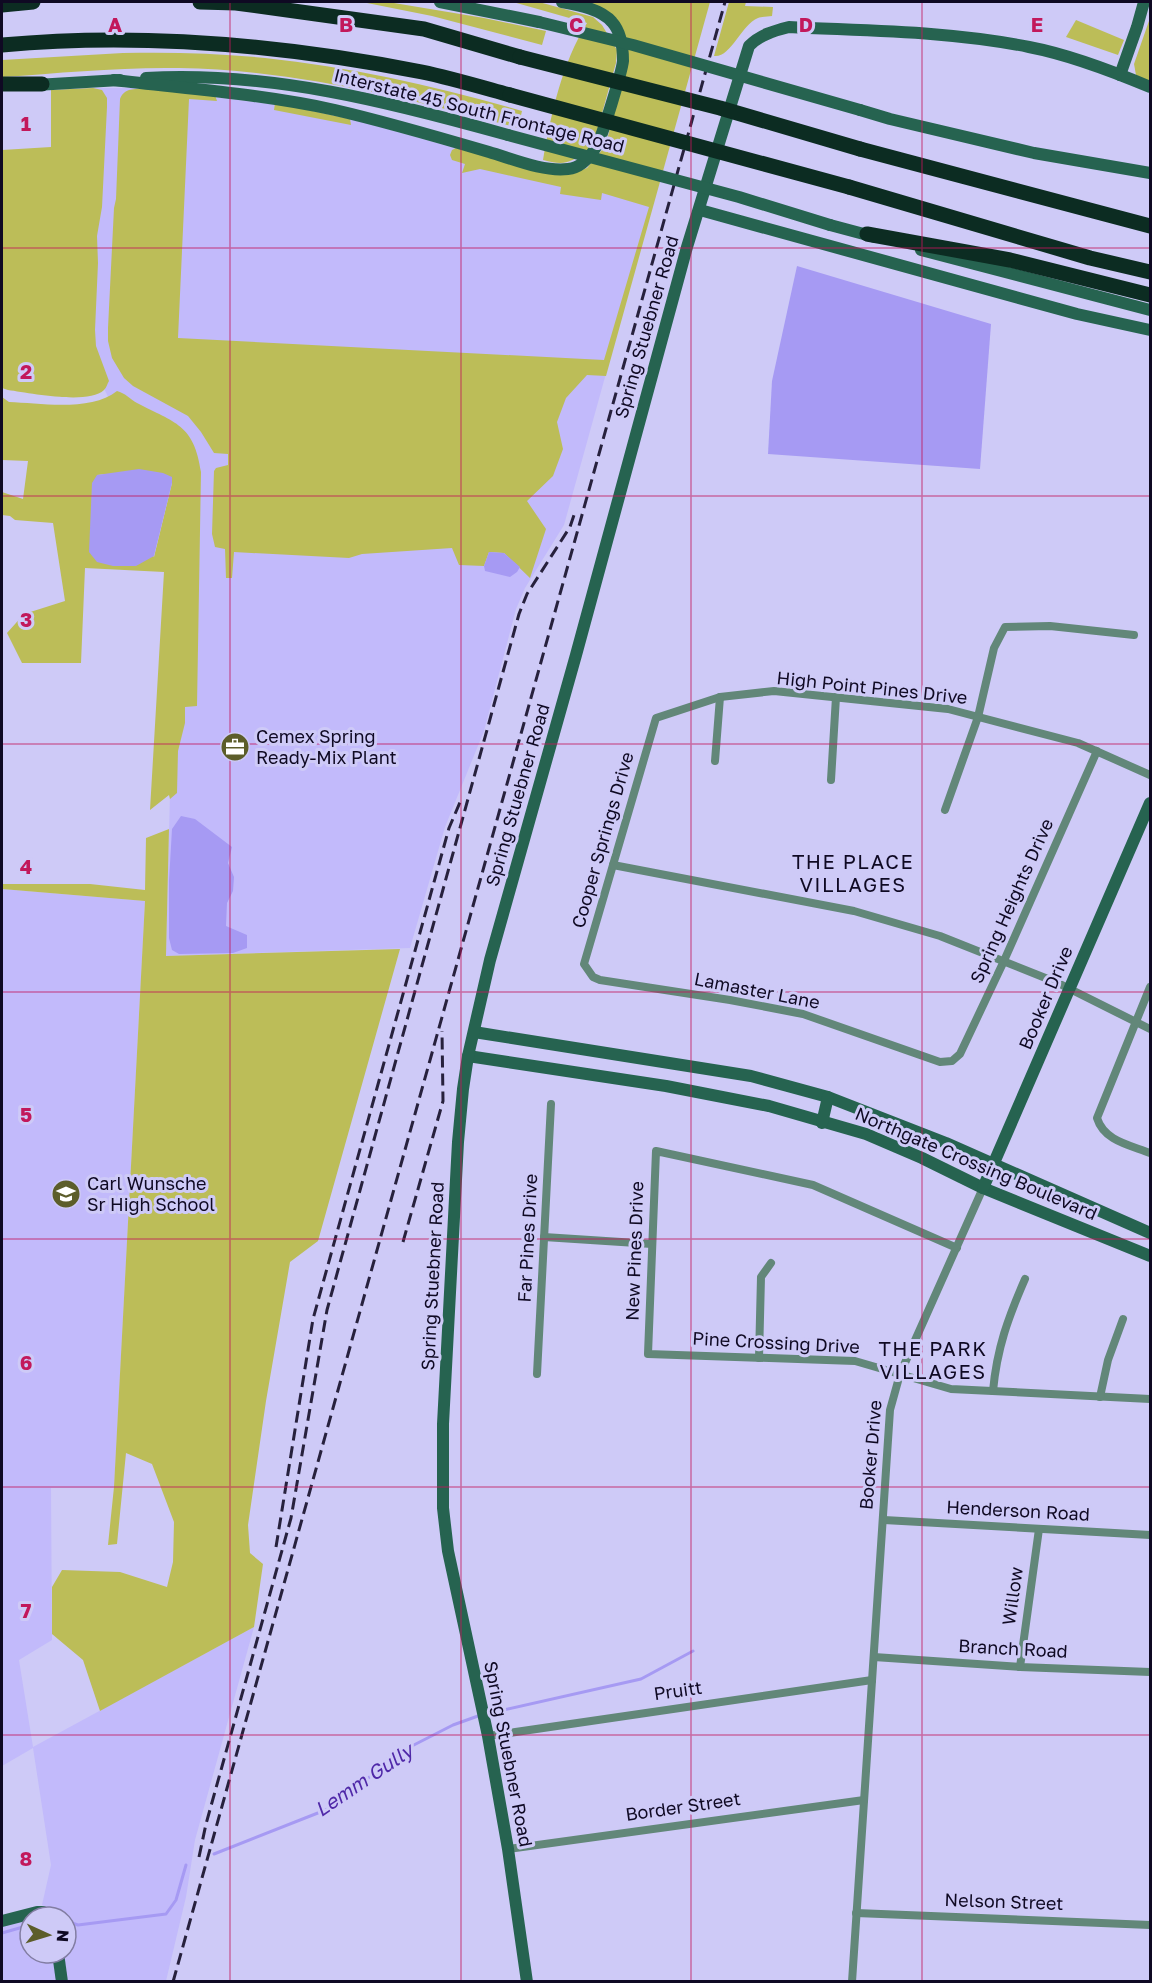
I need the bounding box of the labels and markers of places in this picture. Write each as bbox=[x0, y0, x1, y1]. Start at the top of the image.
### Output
place label: Cemex Spring Ready-Mix Plant bbox=[256, 725, 397, 768]
office icon: Cemex Spring Ready-Mix Plant bbox=[219, 731, 251, 763]
place label: Carl Wunsche Sr High School bbox=[87, 1172, 215, 1215]
school or university icon: Carl Wunsche Sr High School bbox=[50, 1178, 82, 1210]

